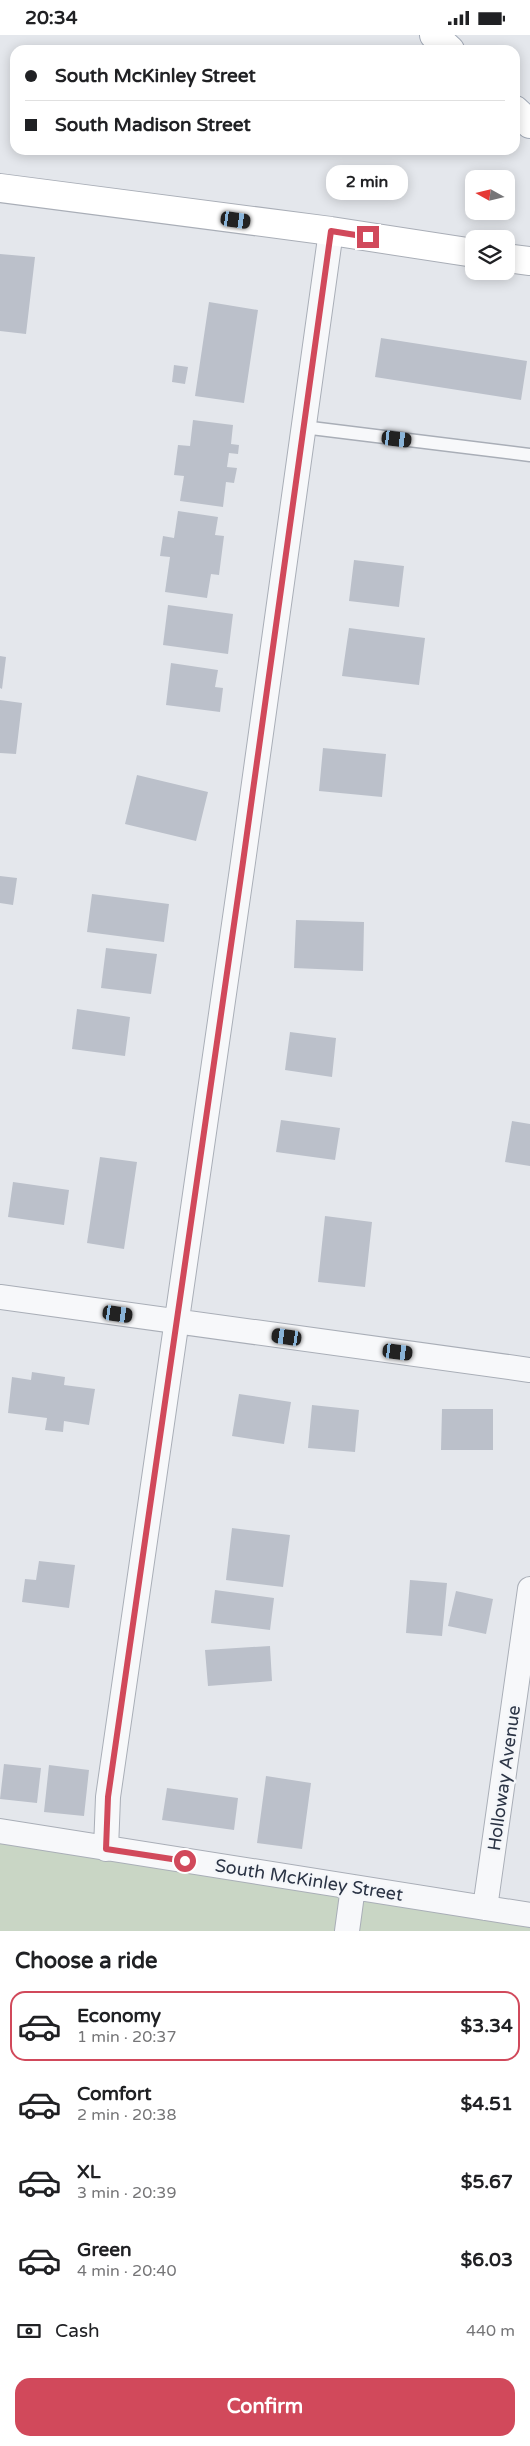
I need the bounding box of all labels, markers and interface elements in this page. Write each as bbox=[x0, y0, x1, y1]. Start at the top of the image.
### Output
text: 20:34 bbox=[25, 7, 78, 29]
text: South McKinley Street bbox=[55, 65, 256, 87]
text: South Madison Street bbox=[55, 114, 251, 136]
callout: 2 min bbox=[327, 165, 409, 199]
north arrow bbox=[465, 170, 515, 220]
map controls bbox=[465, 170, 515, 280]
text: 2 min bbox=[346, 172, 388, 192]
car bbox=[220, 210, 251, 230]
route end bbox=[357, 226, 379, 248]
button: layers bbox=[465, 230, 515, 280]
car bbox=[381, 430, 412, 448]
car bbox=[102, 1304, 133, 1324]
car bbox=[271, 1327, 302, 1347]
car bbox=[382, 1343, 413, 1361]
street label: Holloway Avenue bbox=[483, 1704, 525, 1852]
route start bbox=[174, 1850, 196, 1872]
street label: South McKinley Street bbox=[213, 1854, 405, 1906]
text: Choose a ride bbox=[15, 1948, 158, 1974]
icon: car bbox=[17, 2004, 62, 2049]
text: Economy bbox=[77, 2005, 161, 2027]
text: $3.34 bbox=[461, 2015, 513, 2037]
text: 1 min · 20:37 bbox=[77, 2027, 176, 2047]
icon: car bbox=[17, 2082, 62, 2127]
text: Comfort bbox=[77, 2083, 151, 2105]
text: $4.51 bbox=[461, 2093, 513, 2115]
text: 2 min · 20:38 bbox=[77, 2105, 176, 2125]
icon: car bbox=[17, 2160, 62, 2205]
text: XL bbox=[77, 2161, 101, 2183]
text: $5.67 bbox=[461, 2171, 513, 2193]
text: 3 min · 20:39 bbox=[77, 2183, 176, 2203]
icon: car bbox=[17, 2238, 62, 2283]
text: Green bbox=[77, 2239, 131, 2261]
text: $6.03 bbox=[461, 2249, 513, 2271]
text: 4 min · 20:40 bbox=[77, 2261, 176, 2281]
icon: cash bbox=[15, 2317, 43, 2345]
text: Cash bbox=[55, 2320, 100, 2342]
text: 440 m bbox=[466, 2321, 515, 2341]
button: Confirm bbox=[15, 2378, 515, 2436]

